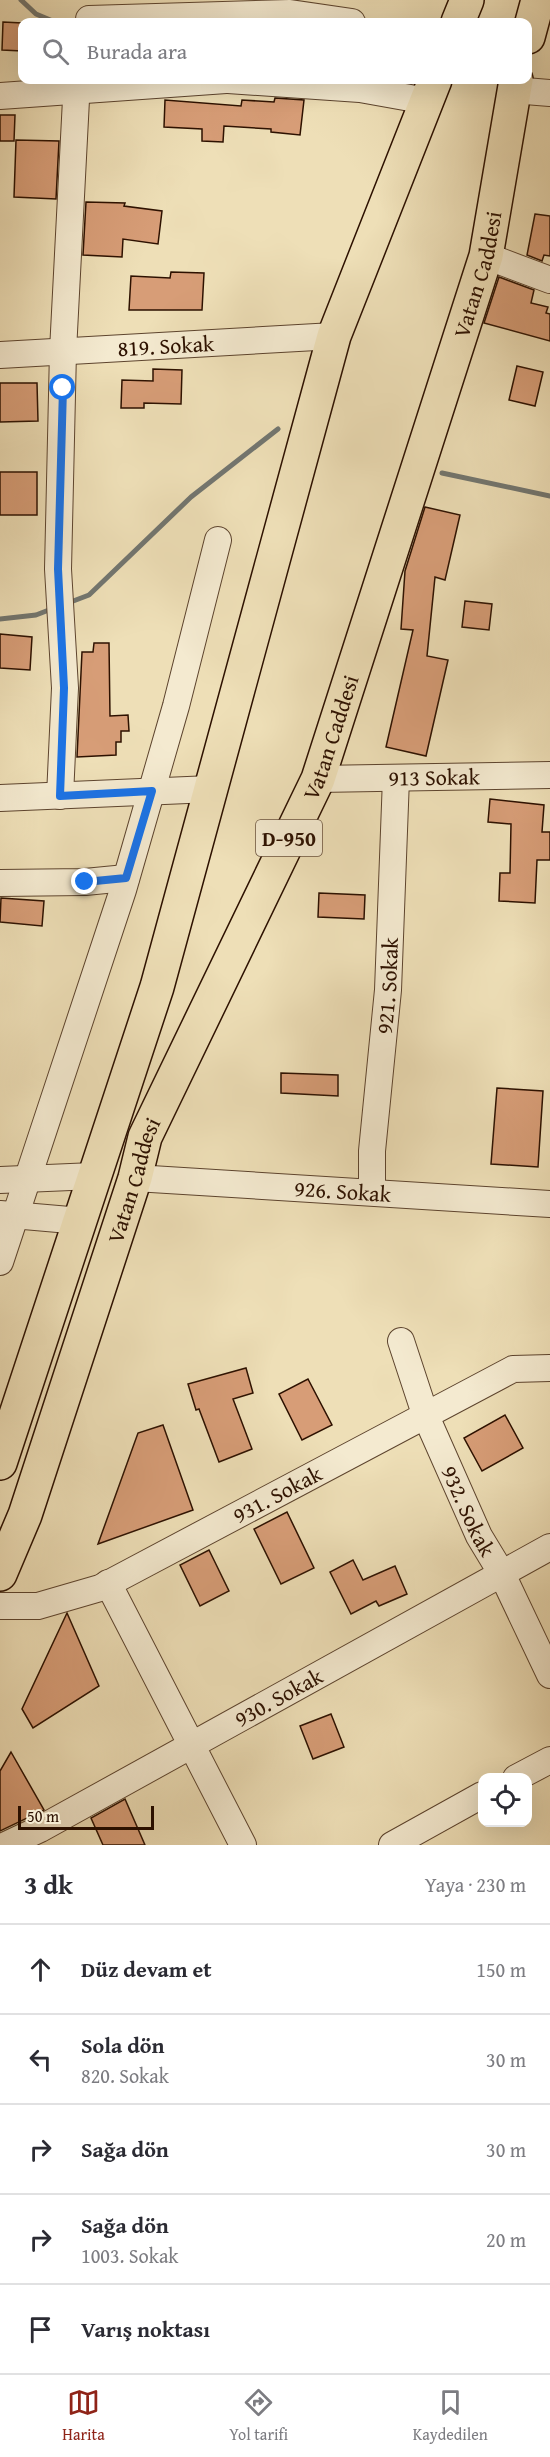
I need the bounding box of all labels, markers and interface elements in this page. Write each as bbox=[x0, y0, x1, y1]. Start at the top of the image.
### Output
search box bbox=[18, 18, 532, 84]
icon: search bbox=[39, 35, 72, 68]
text: Burada ara bbox=[87, 35, 187, 67]
street label: Vatan Caddesi bbox=[445, 209, 509, 342]
street label: 819. Sokak bbox=[117, 327, 216, 364]
route start bbox=[49, 374, 75, 400]
street label: Vatan Caddesi bbox=[294, 671, 366, 805]
street label: 913 Sokak bbox=[388, 760, 481, 794]
road number: D-950 bbox=[256, 820, 322, 856]
route end bbox=[71, 868, 97, 894]
street label: 921. Sokak bbox=[368, 936, 406, 1036]
street label: Vatan Caddesi bbox=[99, 1112, 168, 1247]
street label: 926. Sokak bbox=[293, 1172, 393, 1210]
street label: 931. Sokak bbox=[227, 1457, 328, 1531]
street label: 932. Sokak bbox=[434, 1460, 504, 1563]
street label: 930. Sokak bbox=[228, 1659, 329, 1735]
map controls bbox=[478, 1773, 532, 1827]
button: locate bbox=[478, 1773, 532, 1827]
scale bar bbox=[18, 1803, 154, 1830]
text: 50 m bbox=[27, 1804, 59, 1828]
text: 3 dk bbox=[24, 1865, 73, 1904]
text: Yaya · 230 m bbox=[425, 1870, 526, 1899]
icon: ahead bbox=[24, 1953, 57, 1986]
text: Düz devam et bbox=[81, 1953, 212, 1985]
text: 150 m bbox=[476, 1955, 526, 1984]
text: Sola dön bbox=[81, 2029, 165, 2061]
icon: left bbox=[24, 2043, 57, 2076]
text: 30 m bbox=[486, 2045, 526, 2074]
text: 820. Sokak bbox=[81, 2061, 169, 2090]
icon: right bbox=[24, 2133, 57, 2166]
text: Sağa dön bbox=[81, 2133, 169, 2165]
text: 30 m bbox=[486, 2135, 526, 2164]
text: Sağa dön bbox=[81, 2209, 169, 2241]
icon: right bbox=[24, 2223, 57, 2256]
text: 20 m bbox=[486, 2225, 526, 2254]
text: 1003. Sokak bbox=[81, 2241, 179, 2270]
icon: arrive bbox=[24, 2313, 57, 2346]
text: Varış noktası bbox=[81, 2313, 210, 2345]
tab: Harita bbox=[62, 2386, 105, 2446]
tab: Yol tarifi bbox=[229, 2386, 288, 2446]
tab: Kaydedilen bbox=[413, 2386, 488, 2446]

